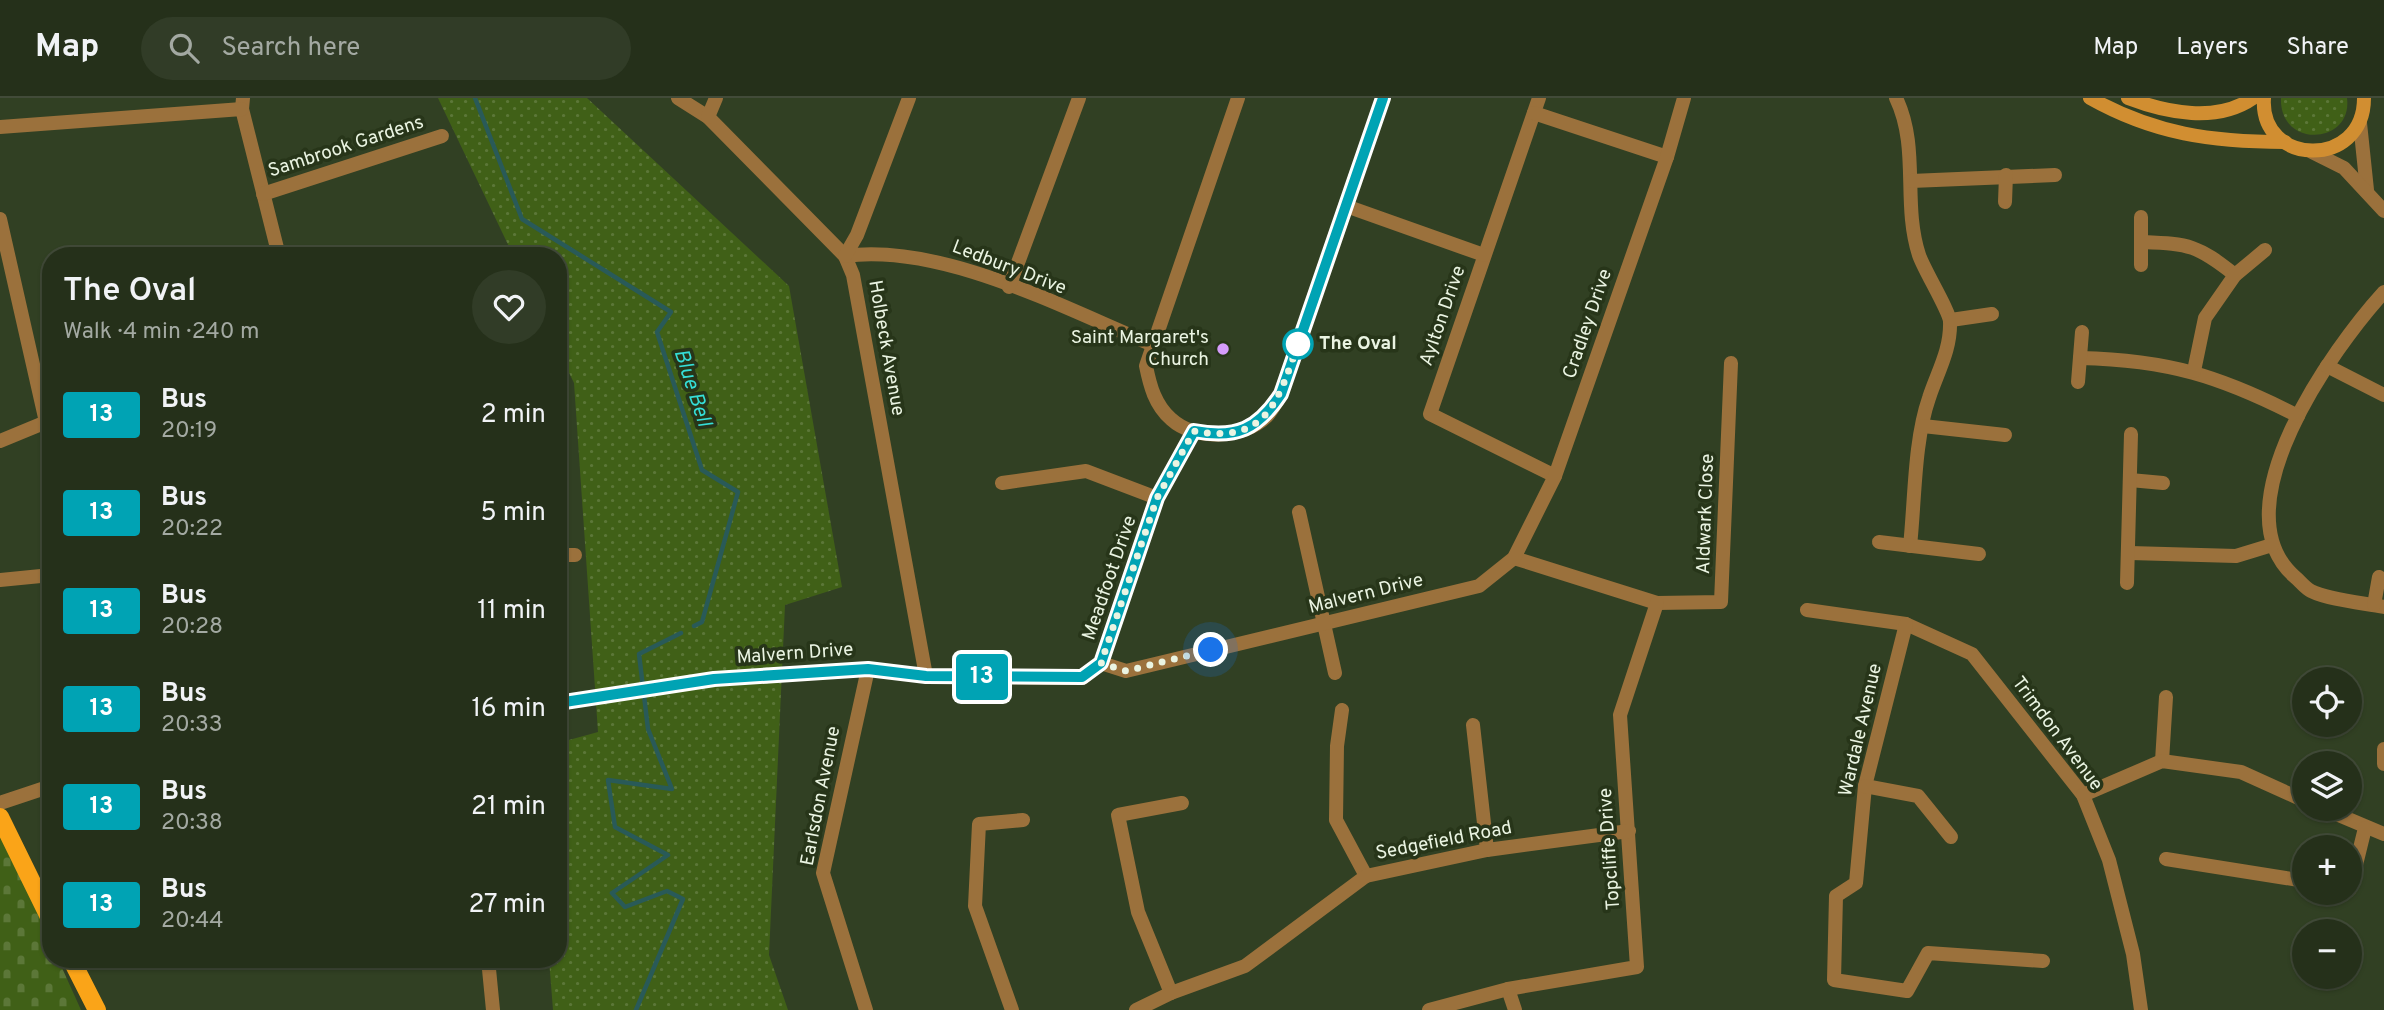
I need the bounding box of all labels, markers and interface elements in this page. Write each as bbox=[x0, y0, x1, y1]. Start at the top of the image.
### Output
search box bbox=[141, 17, 631, 80]
text: Map bbox=[35, 27, 99, 69]
icon: search bbox=[165, 29, 203, 67]
text: Search here bbox=[221, 32, 360, 65]
text: Map bbox=[2093, 33, 2138, 63]
text: Layers bbox=[2176, 33, 2248, 63]
text: Share bbox=[2286, 33, 2349, 63]
street label: Sambrook Gardens bbox=[265, 111, 427, 183]
street label: Ledbury Drive bbox=[948, 235, 1070, 301]
street label: Aylton Drive bbox=[1415, 263, 1471, 369]
street label: Cradley Drive bbox=[1558, 266, 1618, 382]
button: heart bbox=[472, 270, 546, 344]
text: The Oval bbox=[63, 271, 196, 313]
street label: Holbeck Avenue bbox=[862, 278, 910, 418]
text: Walk · 4 min · 240 m bbox=[63, 318, 259, 347]
place label: Saint Margaret's Church bbox=[1071, 326, 1209, 372]
marker: The Oval bbox=[1283, 329, 1313, 359]
place label: The Oval bbox=[1319, 332, 1397, 356]
marker: Saint Margaret's Church bbox=[1215, 341, 1231, 357]
water label: Blue Bell bbox=[667, 346, 718, 432]
text: Bus bbox=[161, 384, 207, 417]
text: 2 min bbox=[481, 399, 546, 432]
text: 13 bbox=[90, 400, 114, 430]
text: 20:19 bbox=[161, 417, 217, 446]
street label: Aldwark Close bbox=[1692, 453, 1720, 575]
text: Bus bbox=[161, 482, 207, 515]
text: 5 min bbox=[480, 497, 546, 530]
text: 13 bbox=[90, 498, 114, 528]
street label: Meadfoot Drive bbox=[1077, 513, 1143, 643]
text: 20:22 bbox=[161, 515, 223, 544]
street label: Malvern Drive bbox=[1306, 568, 1426, 620]
text: Bus bbox=[161, 580, 207, 613]
text: 11 min bbox=[477, 595, 546, 628]
text: 13 bbox=[90, 596, 114, 626]
text: 20:28 bbox=[161, 613, 223, 642]
your location bbox=[1193, 632, 1228, 667]
street label: Malvern Drive bbox=[736, 638, 854, 670]
line badge: 13 bbox=[950, 654, 1014, 700]
street label: Wardale Avenue bbox=[1834, 661, 1888, 799]
text: 13 bbox=[970, 662, 994, 692]
map controls bbox=[2292, 667, 2362, 989]
button: locate bbox=[2292, 667, 2362, 737]
street label: Trimdon Avenue bbox=[2006, 672, 2108, 796]
text: Bus bbox=[161, 678, 207, 711]
text: 16 min bbox=[471, 693, 546, 726]
text: 13 bbox=[90, 694, 114, 724]
text: 20:33 bbox=[161, 711, 223, 740]
street label: Earlsdon Avenue bbox=[796, 724, 846, 868]
button: layers bbox=[2292, 751, 2362, 821]
text: Bus bbox=[161, 776, 207, 809]
street label: Topcliffe Drive bbox=[1594, 787, 1626, 911]
text: 21 min bbox=[471, 791, 546, 824]
text: 13 bbox=[90, 792, 114, 822]
text: 20:38 bbox=[161, 809, 223, 838]
street label: Sedgefield Road bbox=[1374, 816, 1514, 866]
button: + bbox=[2292, 835, 2362, 905]
text: Bus bbox=[161, 874, 207, 907]
text: 27 min bbox=[468, 889, 546, 922]
text: 13 bbox=[90, 890, 114, 920]
text: 20:44 bbox=[161, 907, 224, 936]
button: − bbox=[2292, 919, 2362, 989]

